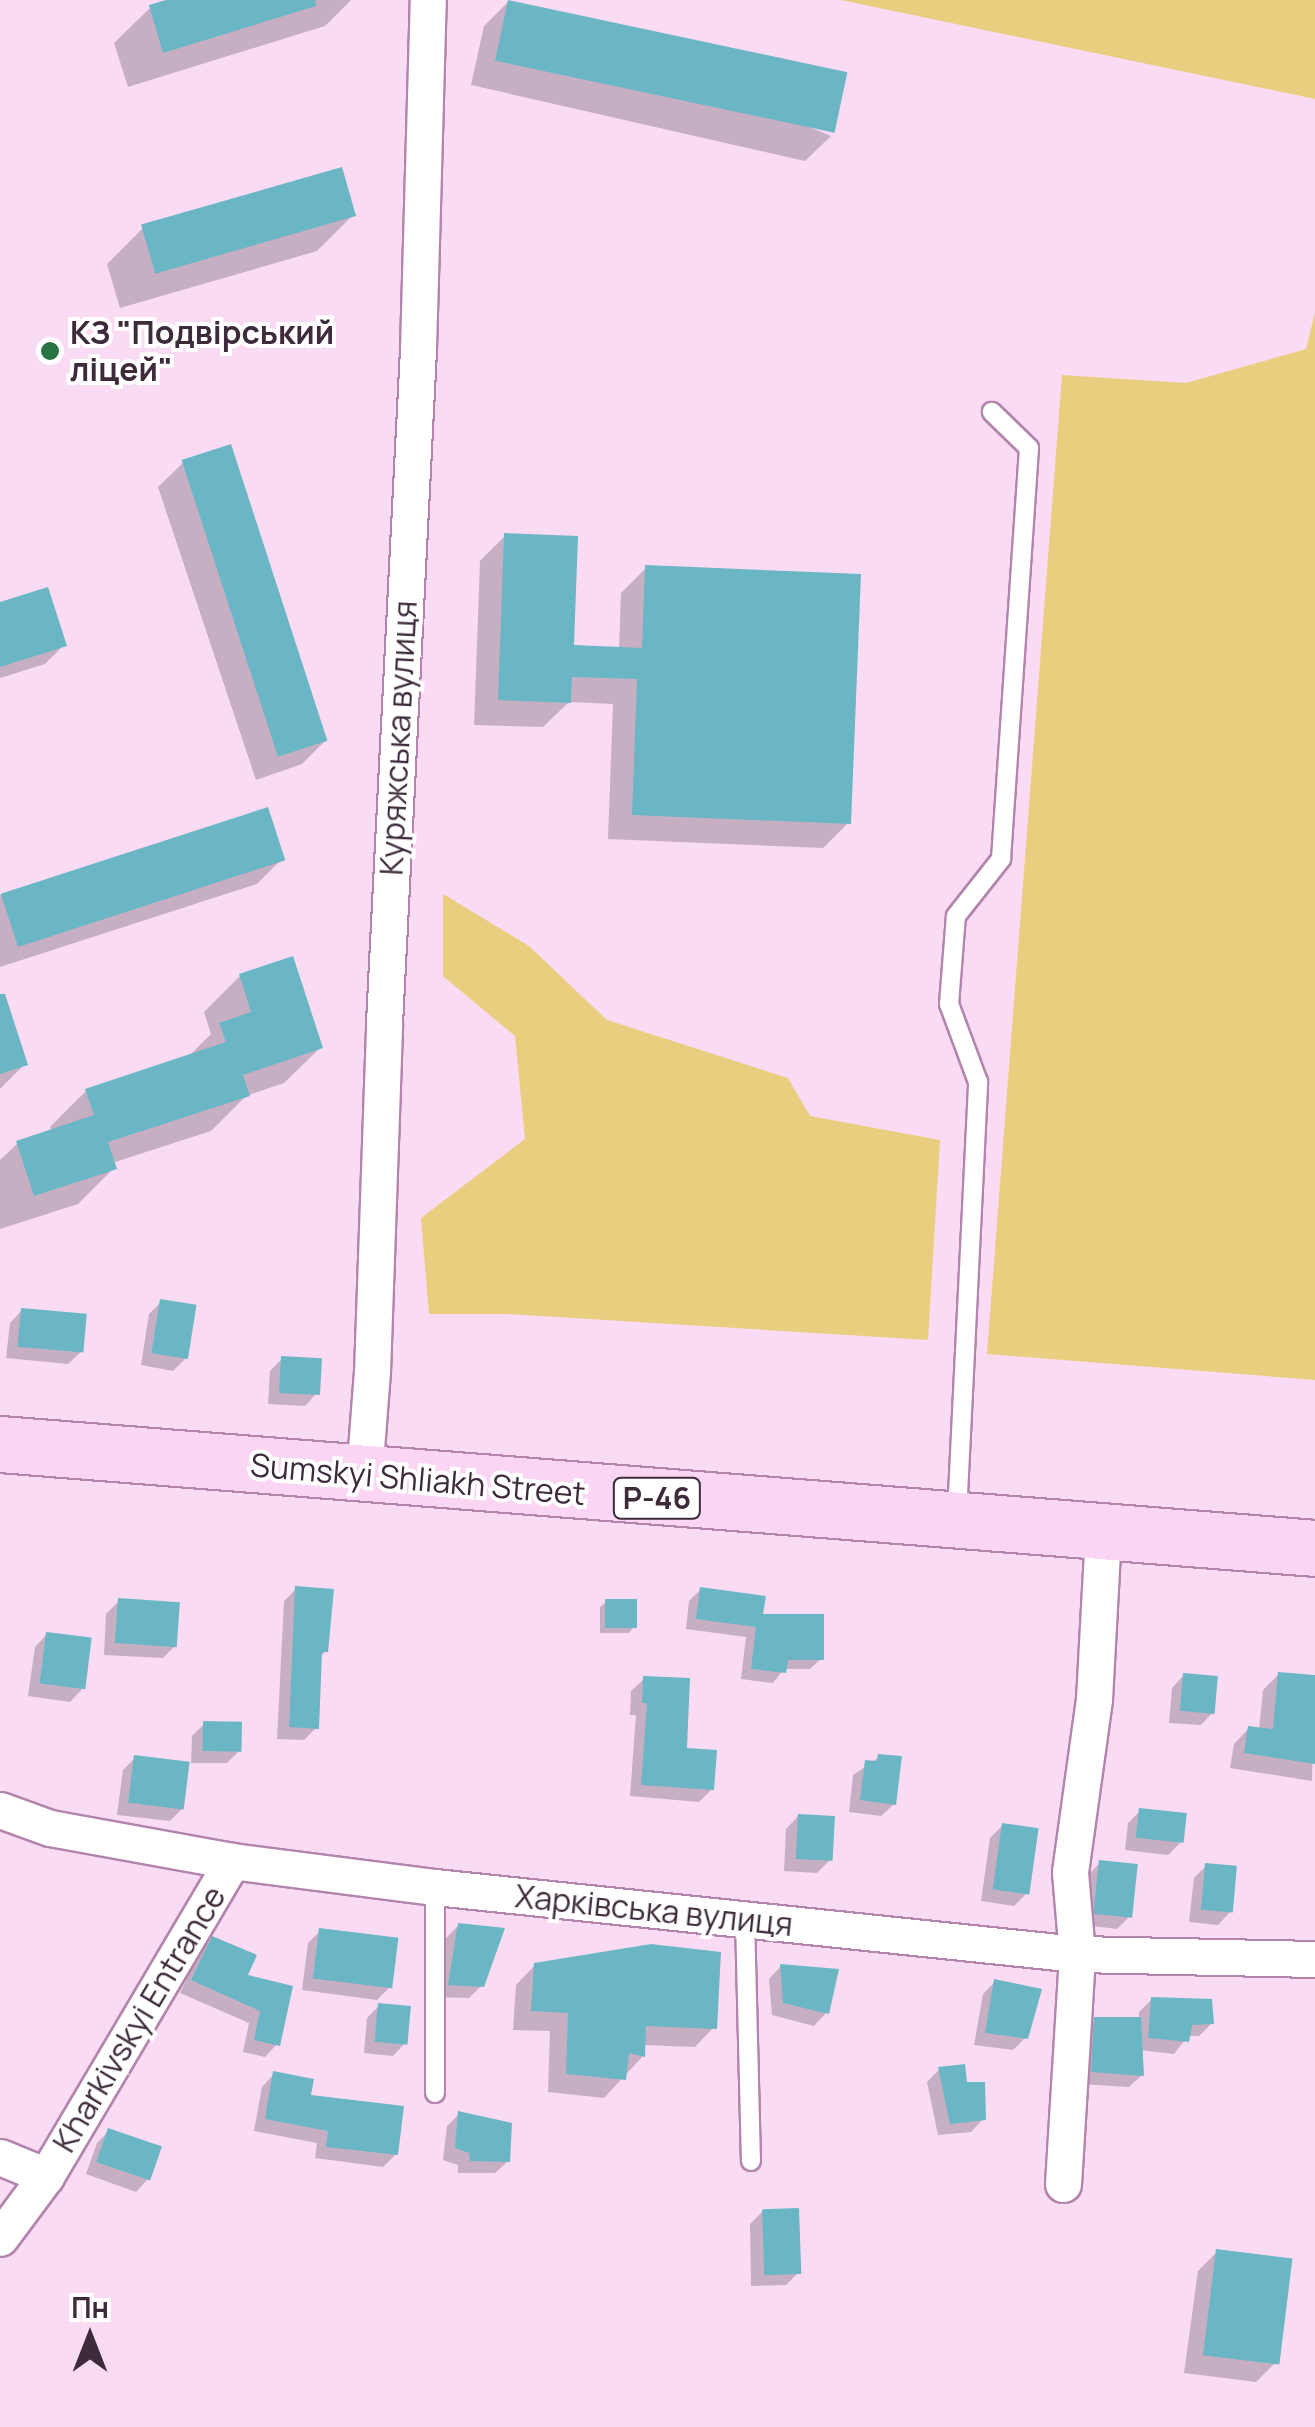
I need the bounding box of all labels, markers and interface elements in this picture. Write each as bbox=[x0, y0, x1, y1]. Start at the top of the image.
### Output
place label: КЗ "Подвірський ліцей" bbox=[70, 314, 334, 389]
marker: КЗ "Подвірський ліцей" bbox=[39, 340, 61, 362]
street label: Куряжська вулиця bbox=[372, 600, 424, 876]
street label: Sumskyi Shliakh Street bbox=[249, 1445, 587, 1513]
road number: Р-46 bbox=[612, 1473, 702, 1523]
street label: Харківська вулиця bbox=[513, 1876, 795, 1944]
street label: Kharkivskyi Entrance bbox=[44, 1879, 234, 2159]
north arrow bbox=[40, 2287, 140, 2387]
text: Пн bbox=[71, 2288, 109, 2326]

